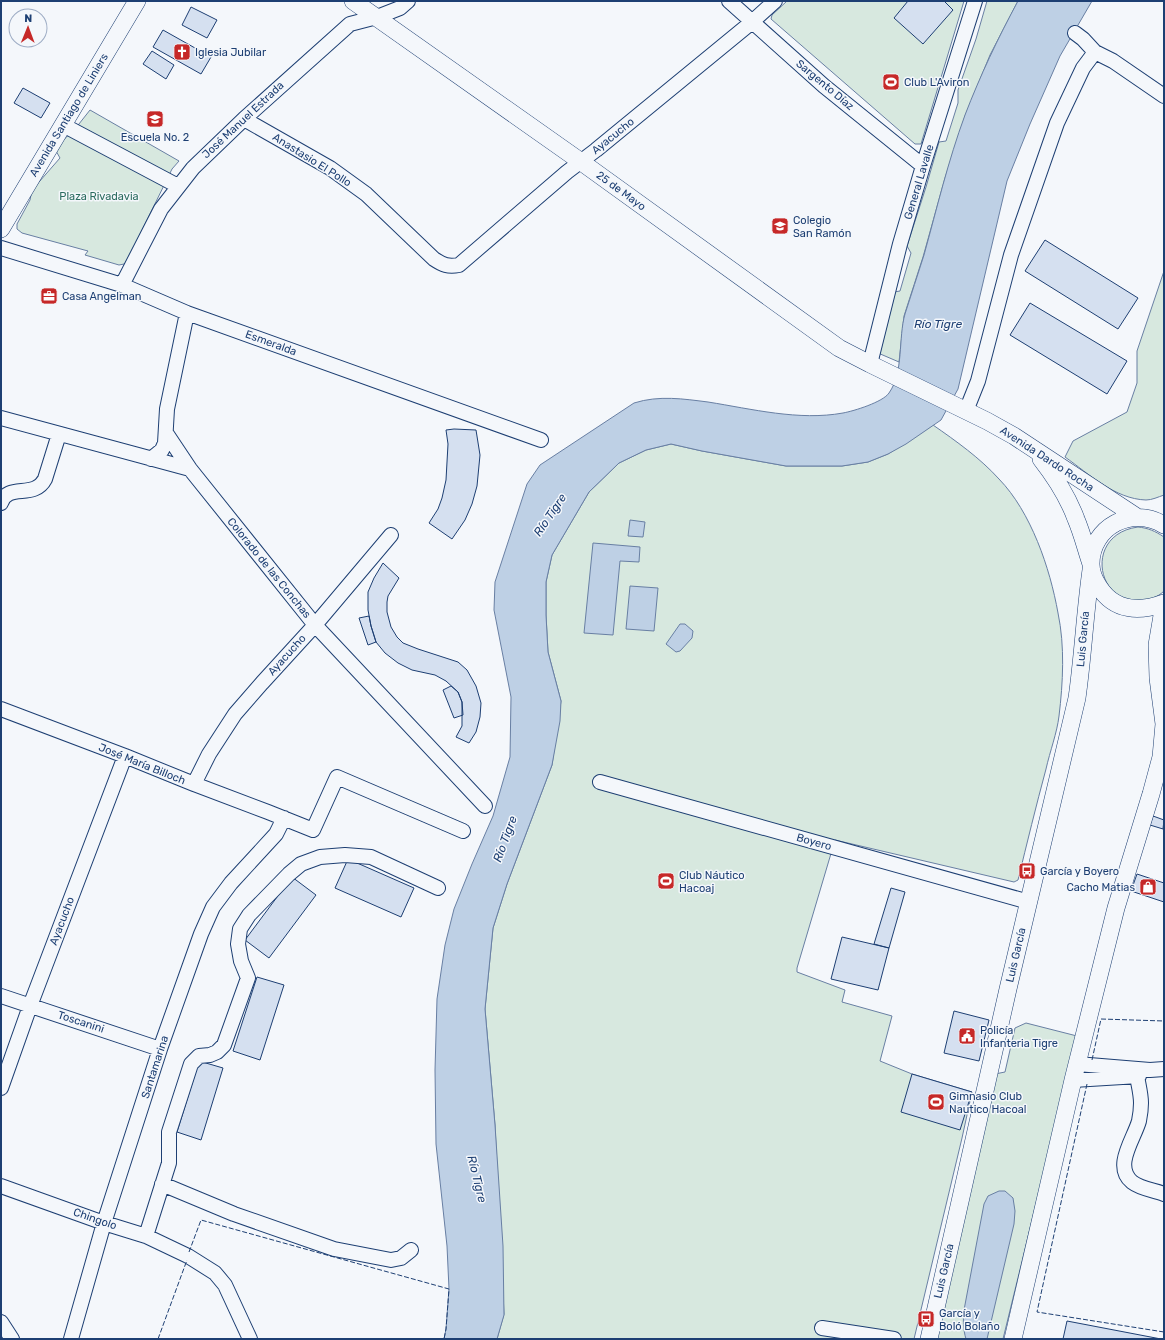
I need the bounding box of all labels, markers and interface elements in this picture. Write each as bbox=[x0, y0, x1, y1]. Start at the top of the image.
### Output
north arrow bbox=[8, 8, 48, 48]
text: N bbox=[24, 12, 32, 25]
church icon: Iglesia Jubilar bbox=[172, 42, 192, 62]
place label: Iglesia Jubilar bbox=[195, 46, 267, 59]
street label: Avenida Santiago de Liniers bbox=[27, 51, 111, 179]
street label: Sargento Díaz bbox=[793, 57, 857, 113]
sports icon: Club L'Aviron bbox=[881, 72, 901, 92]
place label: Club L'Aviron bbox=[904, 76, 969, 89]
street label: José Manuel Estrada bbox=[200, 79, 286, 161]
school or university icon: Escuela No. 2 bbox=[145, 109, 165, 129]
street label: Ayacucho bbox=[589, 115, 637, 157]
place label: Escuela No. 2 bbox=[121, 131, 189, 144]
street label: Anastasio El Pollo bbox=[270, 131, 354, 189]
street label: General Lavalle bbox=[901, 143, 937, 221]
street label: 25 de Mayo bbox=[594, 169, 648, 213]
park label: Plaza Rivadavia bbox=[59, 190, 139, 203]
place label: Colegio San Ramón bbox=[793, 214, 851, 240]
school or university icon: Colegio San Ramón bbox=[770, 216, 790, 236]
office icon: Casa Angelman bbox=[39, 286, 59, 306]
place label: Casa Angelman bbox=[62, 290, 141, 303]
water label: Río Tigre bbox=[914, 317, 962, 331]
street label: Esmeralda bbox=[244, 328, 298, 358]
street label: Avenida Dardo Rocha bbox=[998, 424, 1096, 494]
water label: Río Tigre bbox=[531, 491, 569, 539]
street label: Colorado de las Conchas bbox=[224, 515, 314, 621]
street label: Luis García bbox=[1074, 611, 1092, 667]
street label: Ayacucho bbox=[265, 632, 309, 678]
street label: José María Billoch bbox=[97, 741, 187, 787]
water label: Río Tigre bbox=[490, 814, 520, 864]
street label: Boyero bbox=[795, 831, 833, 853]
bus stop icon: García y Boyero bbox=[1017, 861, 1037, 881]
place label: García y Boyero bbox=[1040, 865, 1119, 878]
place label: Club Náutico Hacoaj bbox=[679, 869, 745, 895]
sports icon: Club Náutico Hacoaj bbox=[656, 871, 676, 891]
shop icon: Cacho Matias bbox=[1138, 877, 1158, 897]
place label: Cacho Matias bbox=[1066, 881, 1135, 894]
street label: Ayacucho bbox=[47, 895, 77, 947]
street label: Luis García bbox=[1003, 926, 1029, 984]
street label: Toscanini bbox=[56, 1008, 106, 1036]
place label: Policía Infanteria Tigre bbox=[980, 1024, 1058, 1050]
public building icon: Policía Infanteria Tigre bbox=[957, 1026, 977, 1046]
street label: Santamarina bbox=[139, 1034, 171, 1100]
place label: Gimnasio Club Nautico Hacoal bbox=[949, 1090, 1026, 1116]
sports icon: Gimnasio Club Nautico Hacoal bbox=[926, 1092, 946, 1112]
water label: Río Tigre bbox=[464, 1154, 490, 1204]
street label: Chingolo bbox=[71, 1205, 119, 1233]
street label: Luis García bbox=[931, 1242, 957, 1300]
place label: García y Boló Bolaño bbox=[939, 1307, 1000, 1333]
bus stop icon: García y Boló Bolaño bbox=[916, 1309, 936, 1329]

